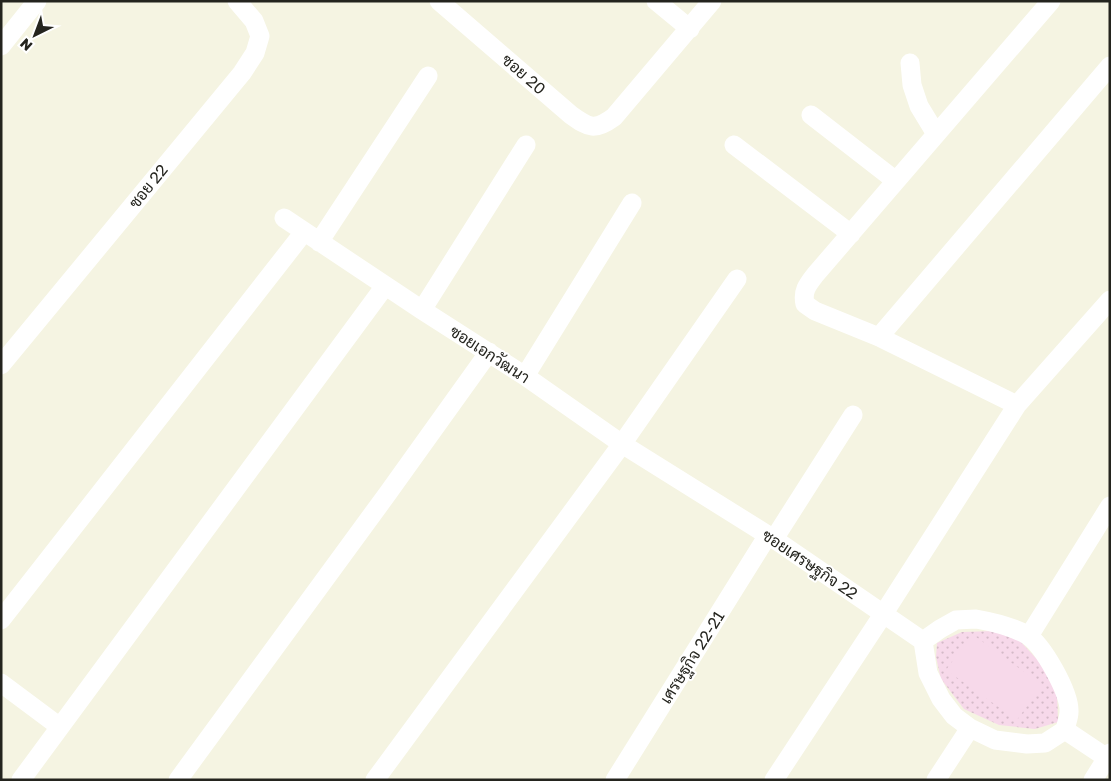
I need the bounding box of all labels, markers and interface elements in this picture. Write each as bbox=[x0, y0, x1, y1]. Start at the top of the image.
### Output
north arrow bbox=[10, 10, 60, 60]
text: N bbox=[16, 35, 36, 55]
street label: ซอย 20 bbox=[498, 50, 550, 98]
street label: ซอย 22 bbox=[124, 160, 172, 212]
street label: ซอยเอกวัฒนา bbox=[446, 321, 534, 387]
street label: ซอยเศรษฐกิจ 22 bbox=[758, 525, 862, 604]
street label: เศรษฐกิจ 22-21 bbox=[656, 607, 729, 708]

